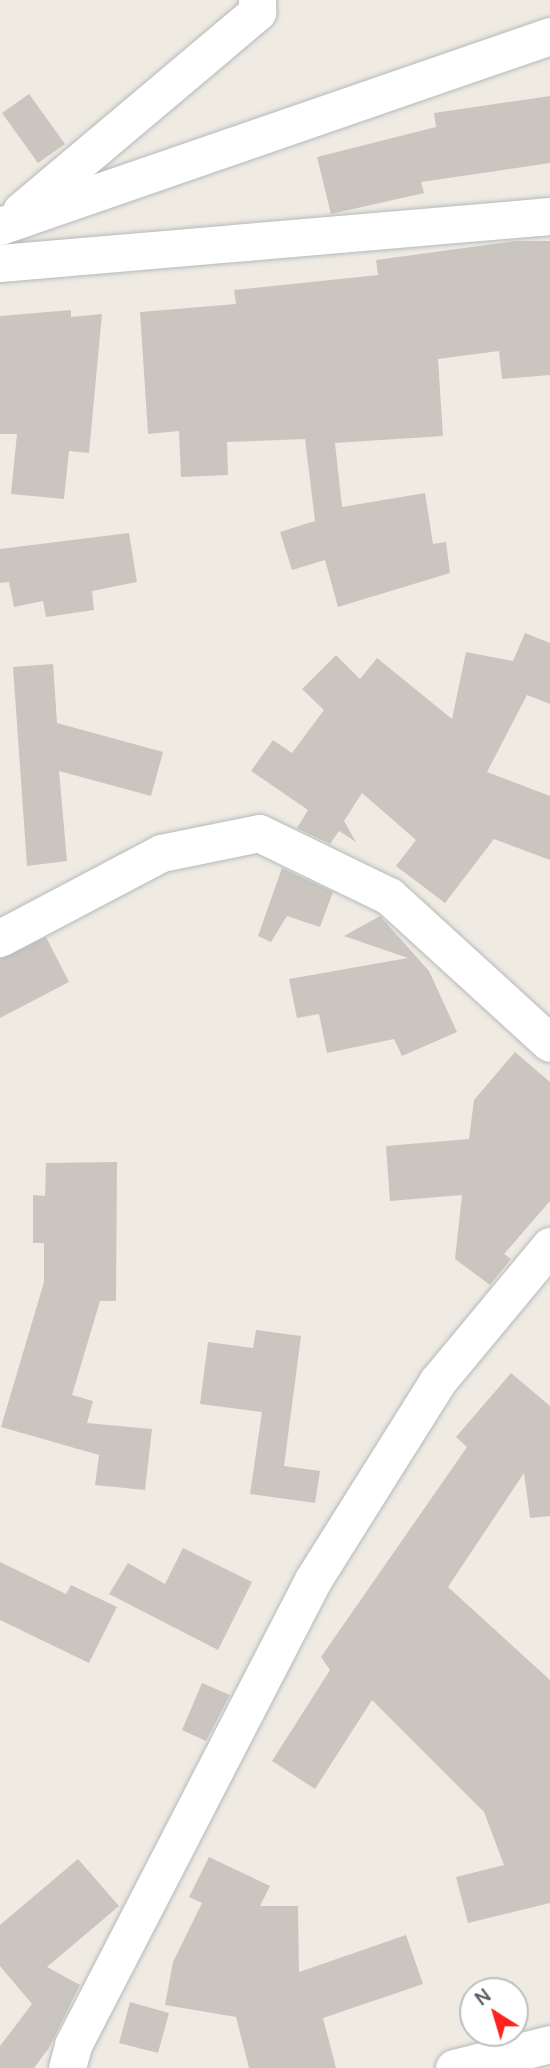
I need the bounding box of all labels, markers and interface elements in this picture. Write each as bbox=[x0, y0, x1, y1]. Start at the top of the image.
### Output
north arrow bbox=[459, 1977, 529, 2047]
text: N bbox=[469, 1982, 496, 2011]

